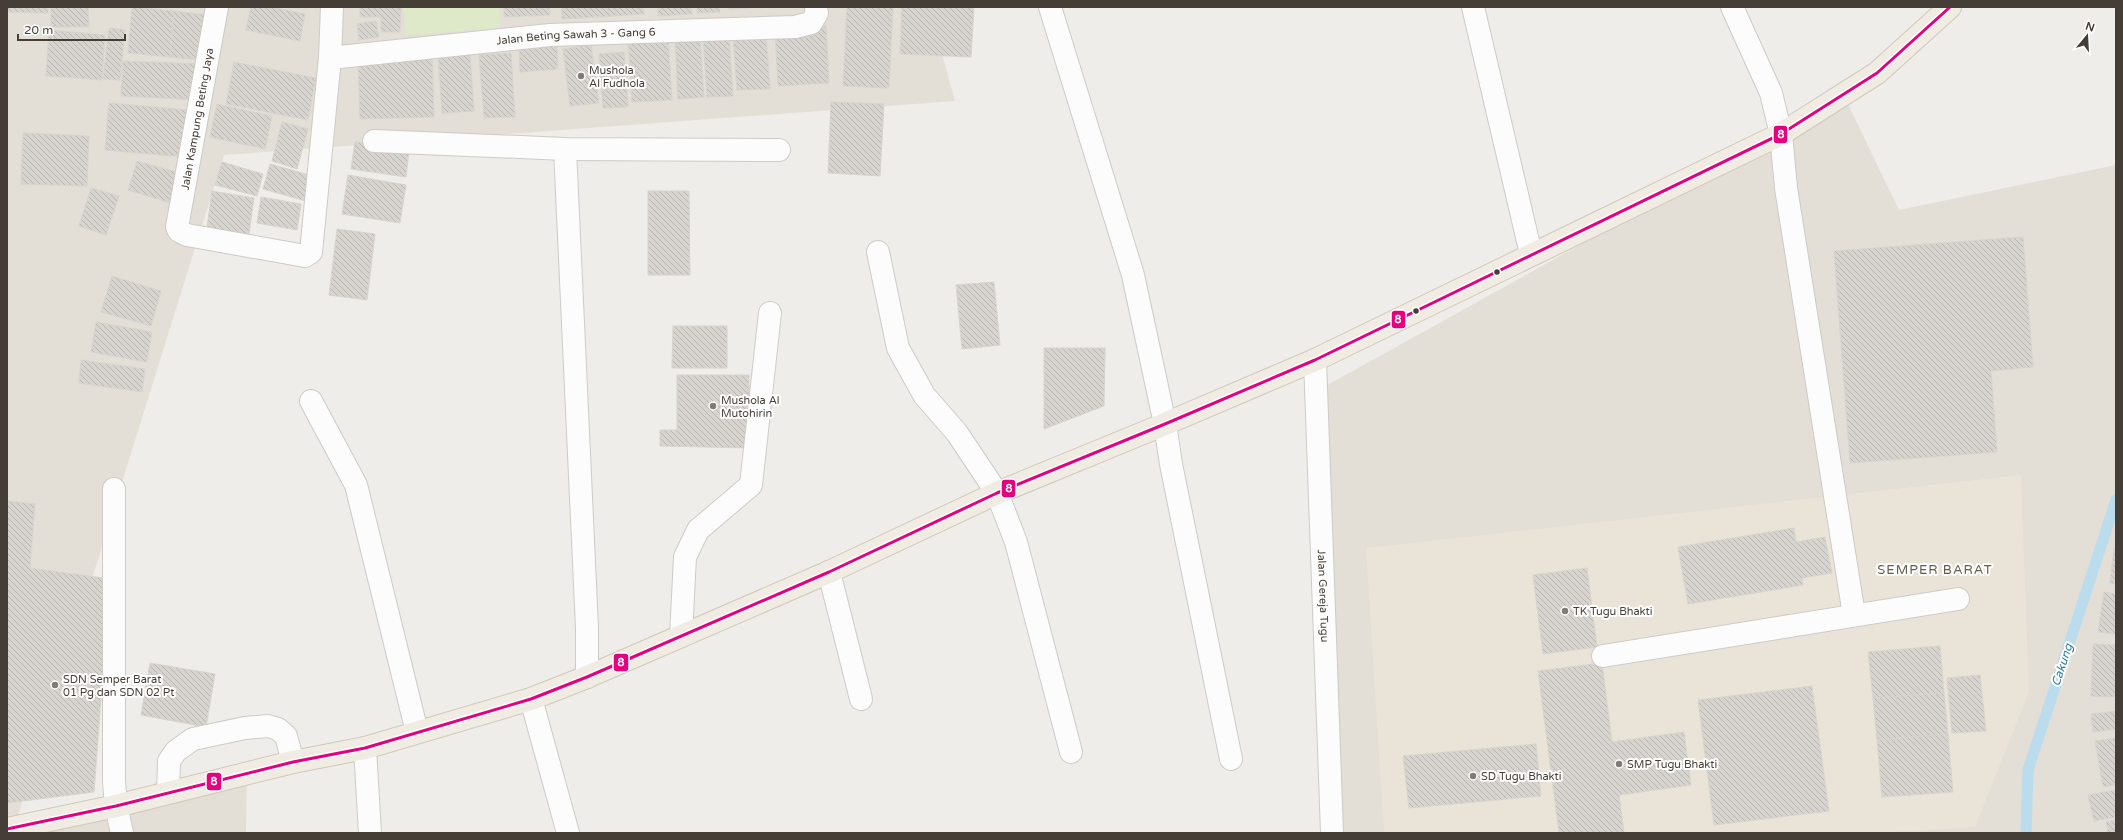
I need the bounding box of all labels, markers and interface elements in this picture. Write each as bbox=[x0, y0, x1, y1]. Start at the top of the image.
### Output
scale bar bbox=[18, 16, 125, 42]
north arrow bbox=[2067, 16, 2107, 56]
text: N bbox=[2084, 19, 2096, 35]
text: 20 m bbox=[24, 23, 53, 37]
street label: Jalan Beting Sawah 3 - Gang 6 bbox=[496, 26, 656, 48]
street label: Jalan Kampung Beting Jaya bbox=[179, 47, 216, 191]
place label: Mushola Al Fudhola bbox=[589, 64, 645, 90]
marker: Mushola Al Fudhola bbox=[576, 71, 586, 81]
line badge: 8 bbox=[1773, 125, 1788, 144]
text: 8 bbox=[1778, 128, 1785, 141]
unlabelled marker bbox=[1492, 267, 1502, 277]
unlabelled marker bbox=[1411, 306, 1421, 316]
line badge: 8 bbox=[1391, 310, 1406, 329]
text: 8 bbox=[1395, 313, 1402, 326]
place label: Mushola Al Mutohirin bbox=[721, 394, 780, 420]
marker: Mushola Al Mutohirin bbox=[708, 401, 718, 411]
line badge: 8 bbox=[1001, 479, 1016, 498]
text: 8 bbox=[1006, 482, 1013, 495]
street label: Jalan Gereja Tugu bbox=[1315, 549, 1331, 643]
district label: SEMPER BARAT bbox=[1877, 562, 1993, 578]
place label: TK Tugu Bhakti bbox=[1573, 605, 1653, 618]
marker: TK Tugu Bhakti bbox=[1560, 606, 1570, 616]
water label: Cakung bbox=[2049, 641, 2076, 688]
line badge: 8 bbox=[613, 653, 629, 672]
text: 8 bbox=[618, 656, 625, 669]
place label: SDN Semper Barat 01 Pg dan SDN 02 Pt bbox=[63, 673, 174, 699]
marker: SDN Semper Barat 01 Pg dan SDN 02 Pt bbox=[50, 680, 60, 690]
place label: SMP Tugu Bhakti bbox=[1627, 758, 1717, 771]
marker: SMP Tugu Bhakti bbox=[1614, 759, 1624, 769]
place label: SD Tugu Bhakti bbox=[1481, 770, 1562, 783]
marker: SD Tugu Bhakti bbox=[1468, 771, 1478, 781]
line badge: 8 bbox=[206, 772, 222, 791]
text: 8 bbox=[211, 775, 218, 788]

